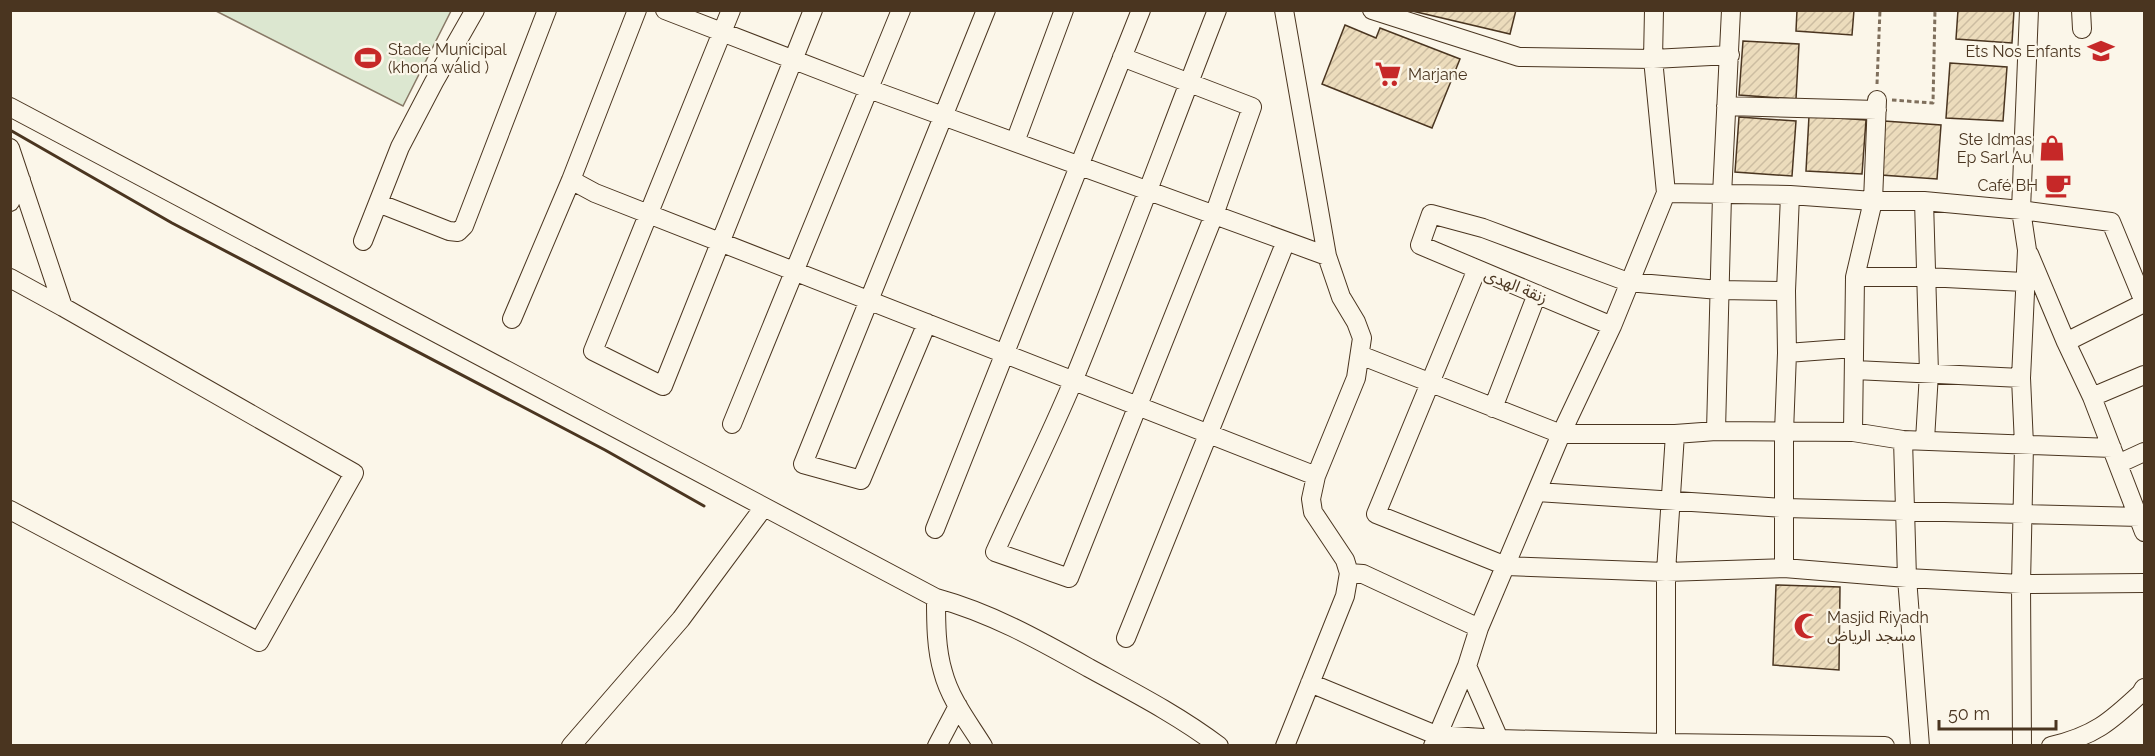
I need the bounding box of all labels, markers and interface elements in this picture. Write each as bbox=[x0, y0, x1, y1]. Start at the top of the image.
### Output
school or university icon: Ets Nos Enfants bbox=[2086, 36, 2116, 66]
place label: Stade Municipal (khona walid ) bbox=[388, 40, 507, 77]
place label: Ets Nos Enfants bbox=[1965, 42, 2081, 61]
sports icon: Stade Municipal (khona walid ) bbox=[353, 43, 383, 73]
supermarket icon: Marjane bbox=[1373, 59, 1403, 89]
place label: Marjane bbox=[1408, 65, 1467, 84]
place label: Ste Idmas Ep Sarl Au bbox=[1957, 130, 2032, 167]
shop icon: Ste Idmas Ep Sarl Au bbox=[2037, 133, 2067, 163]
cafe icon: Café BH bbox=[2043, 170, 2073, 200]
place label: Café BH bbox=[1977, 176, 2038, 195]
street label: زنقة الهدى bbox=[1482, 264, 1550, 308]
place label: Masjid Riyadh مسجد الرياض bbox=[1827, 608, 1929, 645]
mosque icon: Masjid Riyadh مسجد الرياض bbox=[1792, 611, 1822, 641]
scale bar bbox=[1939, 693, 2056, 731]
text: 50 m bbox=[1948, 703, 1990, 724]

